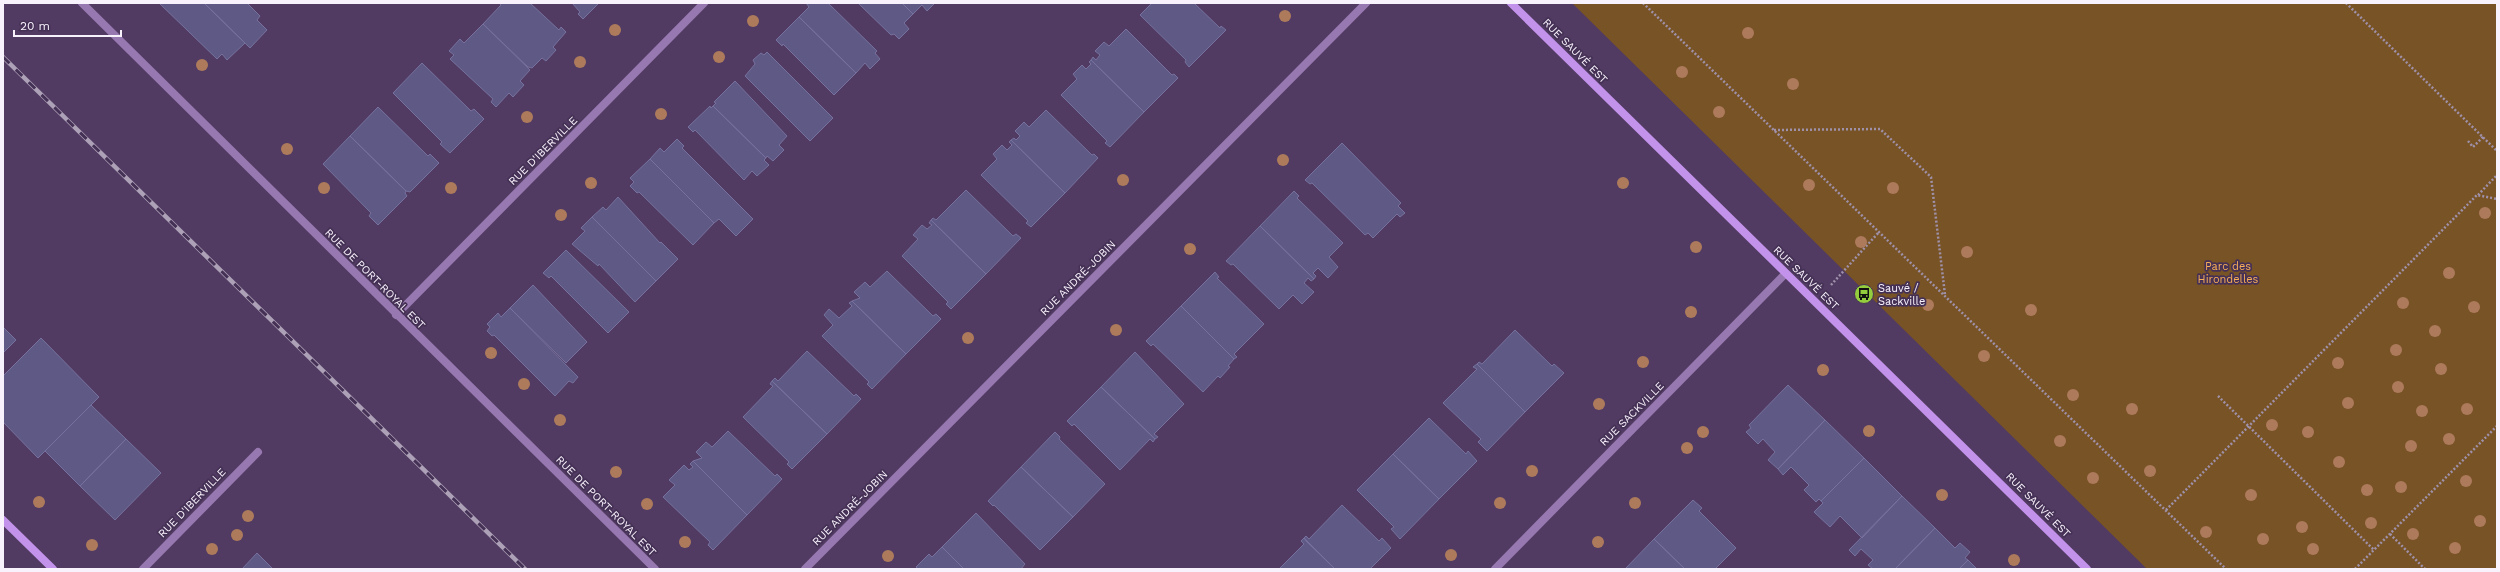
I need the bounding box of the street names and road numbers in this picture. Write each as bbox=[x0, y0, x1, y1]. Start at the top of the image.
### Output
street label: RUE SAUVÉ EST bbox=[1540, 15, 1611, 86]
street label: RUE D'IBERVILLE bbox=[506, 114, 580, 188]
street label: RUE DE PORT-ROYAL EST bbox=[322, 226, 428, 332]
street label: RUE ANDRÉ-JOBIN bbox=[1037, 237, 1118, 318]
street label: RUE SAUVÉ EST bbox=[1771, 243, 1842, 313]
street label: RUE SACKVILLE bbox=[1597, 379, 1667, 449]
street label: RUE DE PORT-ROYAL EST bbox=[553, 453, 659, 559]
street label: RUE D'IBERVILLE bbox=[156, 466, 228, 540]
street label: RUE ANDRÉ-JOBIN bbox=[809, 467, 890, 548]
street label: RUE SAUVÉ EST bbox=[2003, 469, 2074, 540]

